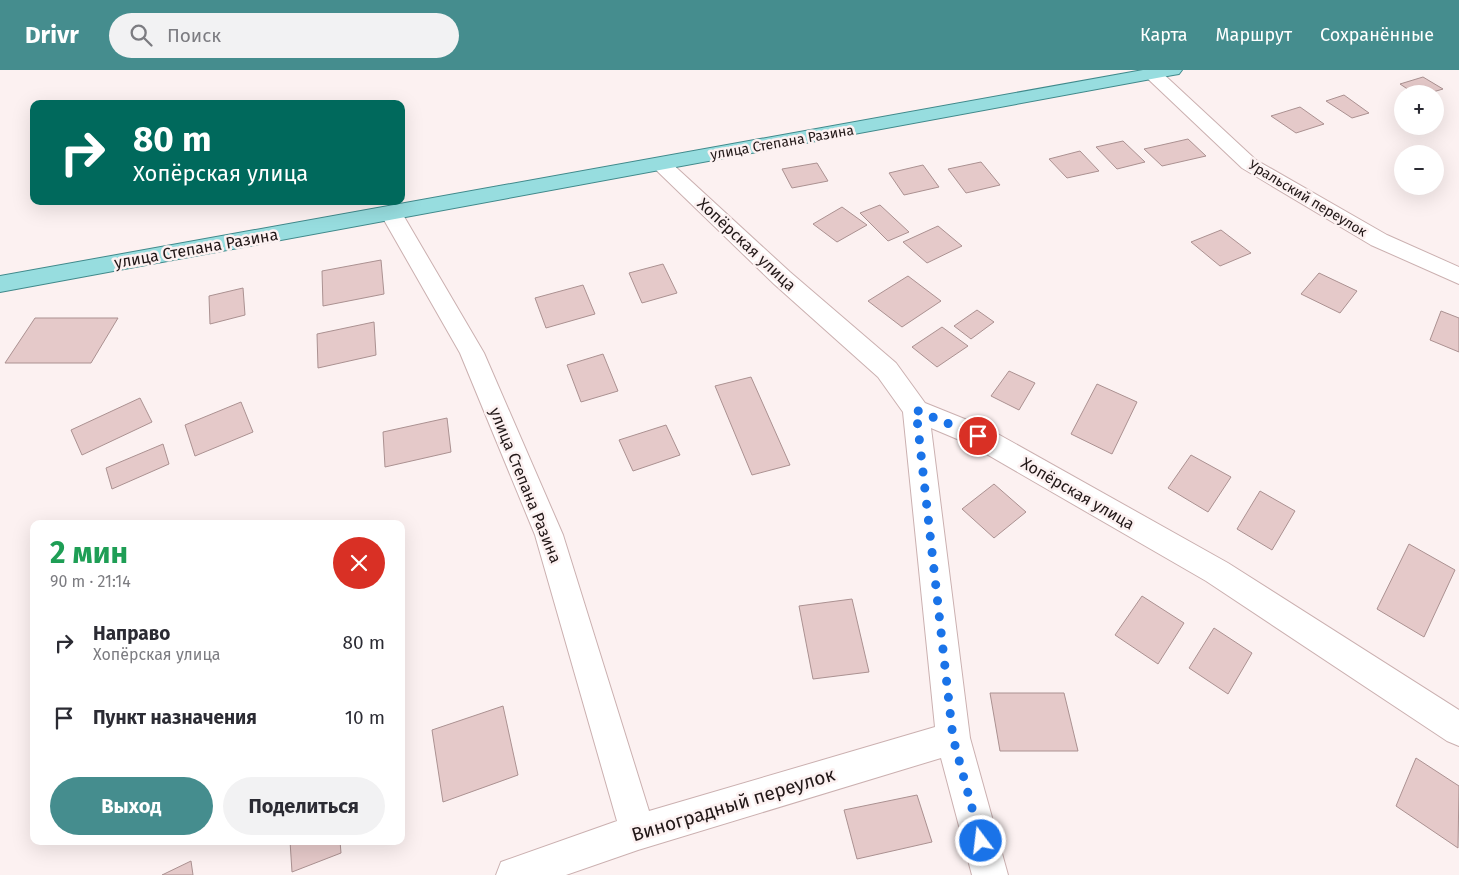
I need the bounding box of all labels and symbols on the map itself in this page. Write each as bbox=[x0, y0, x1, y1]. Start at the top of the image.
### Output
street label: улица Степана Разина bbox=[709, 122, 855, 163]
street label: Уральский переулок bbox=[1245, 156, 1371, 241]
street label: Хопёрская улица bbox=[694, 194, 800, 295]
street label: улица Степана Разина bbox=[113, 225, 279, 272]
street label: улица Степана Разина bbox=[486, 405, 565, 566]
pin bbox=[957, 415, 999, 457]
street label: Хопёрская улица bbox=[1018, 453, 1138, 534]
street label: Виноградный переулок bbox=[629, 763, 838, 846]
position arrow bbox=[954, 814, 1006, 866]

